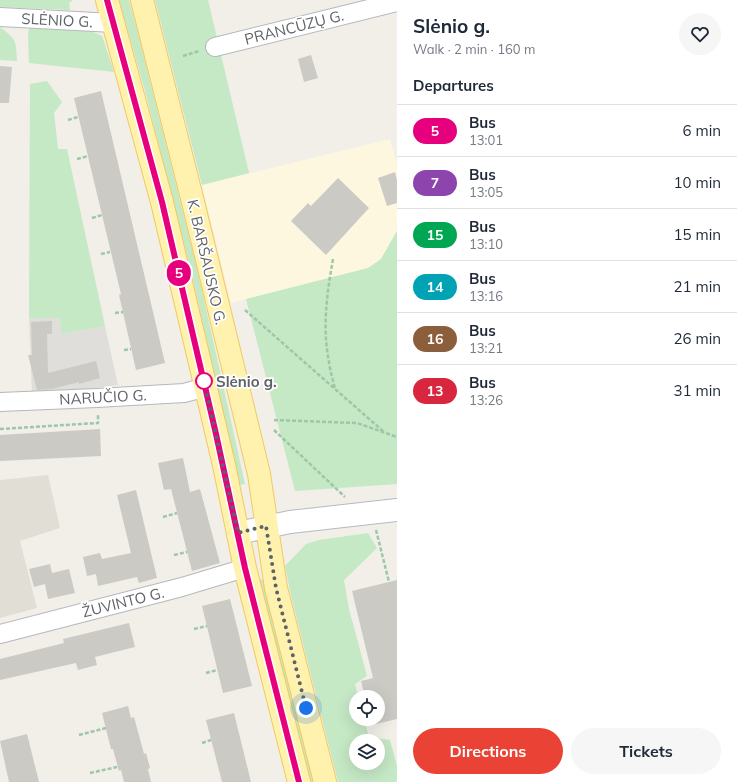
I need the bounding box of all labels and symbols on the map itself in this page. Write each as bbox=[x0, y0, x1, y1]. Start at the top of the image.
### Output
street label: PRANCŪZŲ G. bbox=[242, 5, 346, 49]
street label: SLĖNIO G. bbox=[21, 9, 93, 31]
street label: K. BARŠAUSKO G. bbox=[183, 197, 231, 327]
line badge: 5 bbox=[166, 260, 192, 286]
marker: Slėnio g. bbox=[195, 372, 213, 390]
place label: Slėnio g. bbox=[216, 372, 277, 391]
street label: NARUČIO G. bbox=[59, 385, 147, 409]
street label: ŽUVINTO G. bbox=[80, 583, 166, 621]
your location bbox=[296, 698, 316, 718]

